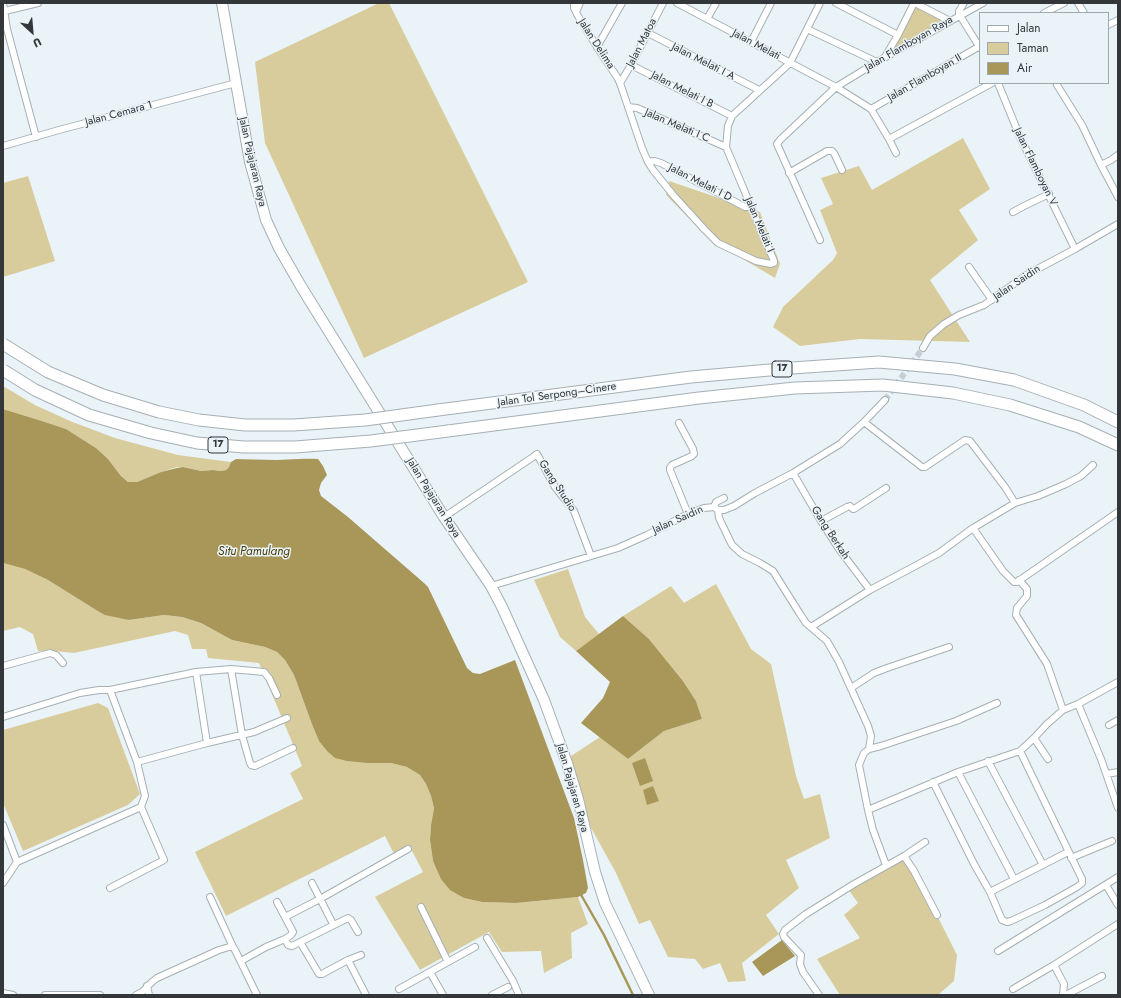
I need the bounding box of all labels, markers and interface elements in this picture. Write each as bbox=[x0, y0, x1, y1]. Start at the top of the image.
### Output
north arrow bbox=[12, 12, 52, 52]
legend bbox=[979, 12, 1109, 84]
street label: Jalan Flamboyan Raya bbox=[863, 13, 955, 75]
street label: Jalan Delima bbox=[575, 16, 617, 72]
street label: Jalan Matoa bbox=[624, 16, 660, 70]
text: Jalan bbox=[1017, 19, 1040, 37]
street label: Jalan Melati bbox=[730, 27, 782, 63]
text: U bbox=[30, 34, 44, 52]
text: Taman bbox=[1017, 39, 1049, 57]
street label: Jalan Melati I A bbox=[669, 40, 737, 84]
street label: Jalan Flamboyan II bbox=[886, 51, 964, 105]
text: Air bbox=[1017, 59, 1032, 77]
street label: Jalan Melati I B bbox=[649, 69, 715, 111]
street label: Jalan Cemara 1 bbox=[84, 99, 154, 129]
street label: Jalan Melati I C bbox=[642, 106, 712, 146]
street label: Jalan Pajajaran Raya bbox=[235, 116, 269, 208]
street label: Jalan Flamboyan V bbox=[1010, 126, 1060, 208]
street label: Jalan Melati I D bbox=[666, 161, 734, 205]
street label: Jalan Melati I bbox=[741, 195, 777, 255]
street label: Jalan Saidin bbox=[991, 262, 1043, 304]
road number: 17 bbox=[772, 361, 792, 377]
street label: Jalan Tol Serpong–Cinere bbox=[497, 380, 617, 410]
road number: 17 bbox=[208, 437, 228, 453]
street label: Jalan Pajajaran Raya bbox=[403, 456, 463, 540]
street label: Gang Studio bbox=[535, 458, 579, 514]
street label: Jalan Saidin bbox=[651, 503, 705, 537]
street label: Gang Berkah bbox=[808, 504, 852, 562]
water label: Situ Pamulang bbox=[218, 545, 290, 559]
street label: Jalan Pajajaran Raya bbox=[553, 742, 591, 834]

